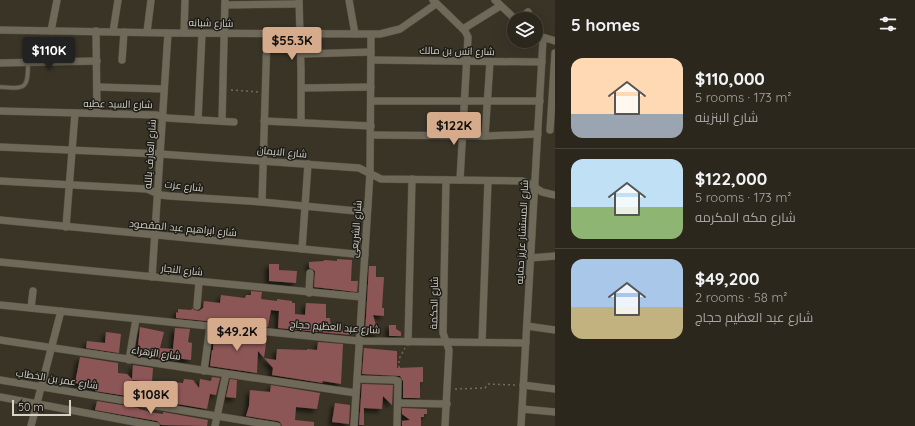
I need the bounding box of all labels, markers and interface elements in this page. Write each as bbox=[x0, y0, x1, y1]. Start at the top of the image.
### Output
map controls bbox=[507, 12, 543, 48]
button: layers bbox=[507, 12, 543, 48]
icon: filters bbox=[877, 13, 899, 35]
text: 5 homes bbox=[571, 14, 640, 35]
street label: شارع شبانه bbox=[189, 16, 233, 30]
pin: $55.3K bbox=[259, 27, 325, 61]
text: $55.3K bbox=[272, 32, 312, 48]
pin: $110K bbox=[21, 37, 77, 71]
text: $110K bbox=[32, 42, 66, 58]
street label: شارع انس بن مالك bbox=[419, 44, 495, 58]
text: $110,000 bbox=[695, 68, 765, 89]
icon: home bbox=[603, 74, 651, 122]
text: 5 rooms · 173 m² bbox=[695, 89, 791, 105]
street label: شارع السيد عطيه bbox=[83, 97, 153, 111]
text: شارع البنزينه bbox=[695, 109, 758, 125]
pin: $122K bbox=[426, 112, 482, 146]
text: $122K bbox=[436, 117, 472, 133]
street label: شارع العارف بالله bbox=[141, 119, 159, 189]
street label: شارع الايمان bbox=[256, 143, 308, 161]
text: $122,000 bbox=[695, 168, 767, 189]
icon: home bbox=[603, 175, 651, 223]
street label: شارع عزت bbox=[164, 178, 204, 194]
street label: شارع المستشار عزيز حمايه bbox=[513, 179, 531, 285]
text: 5 rooms · 173 m² bbox=[695, 189, 791, 205]
street label: شارع الشريعى bbox=[348, 200, 364, 258]
text: شارع مكه المكرمه bbox=[695, 209, 796, 225]
street label: شارع ابراهيم عبد المقصود bbox=[129, 217, 237, 240]
street label: شارع النجار bbox=[159, 261, 204, 279]
text: $49,200 bbox=[695, 268, 759, 289]
icon: home bbox=[603, 275, 651, 323]
street label: شارع الحكمة bbox=[427, 277, 441, 329]
text: 2 rooms · 58 m² bbox=[695, 289, 787, 305]
text: شارع عبد العظيم حجاج bbox=[695, 309, 813, 325]
street label: شارع عبد العظيم حجاج bbox=[289, 317, 381, 338]
pin: $49.2K bbox=[204, 318, 270, 352]
text: $49.2K bbox=[216, 323, 258, 339]
street label: شارع الزهراء bbox=[131, 343, 181, 363]
street label: شارع عمر بن الخطاب bbox=[15, 366, 99, 392]
pin: $108K bbox=[123, 381, 179, 415]
text: $108K bbox=[133, 386, 169, 402]
scale bar bbox=[12, 398, 71, 417]
text: 50 m bbox=[18, 400, 44, 414]

